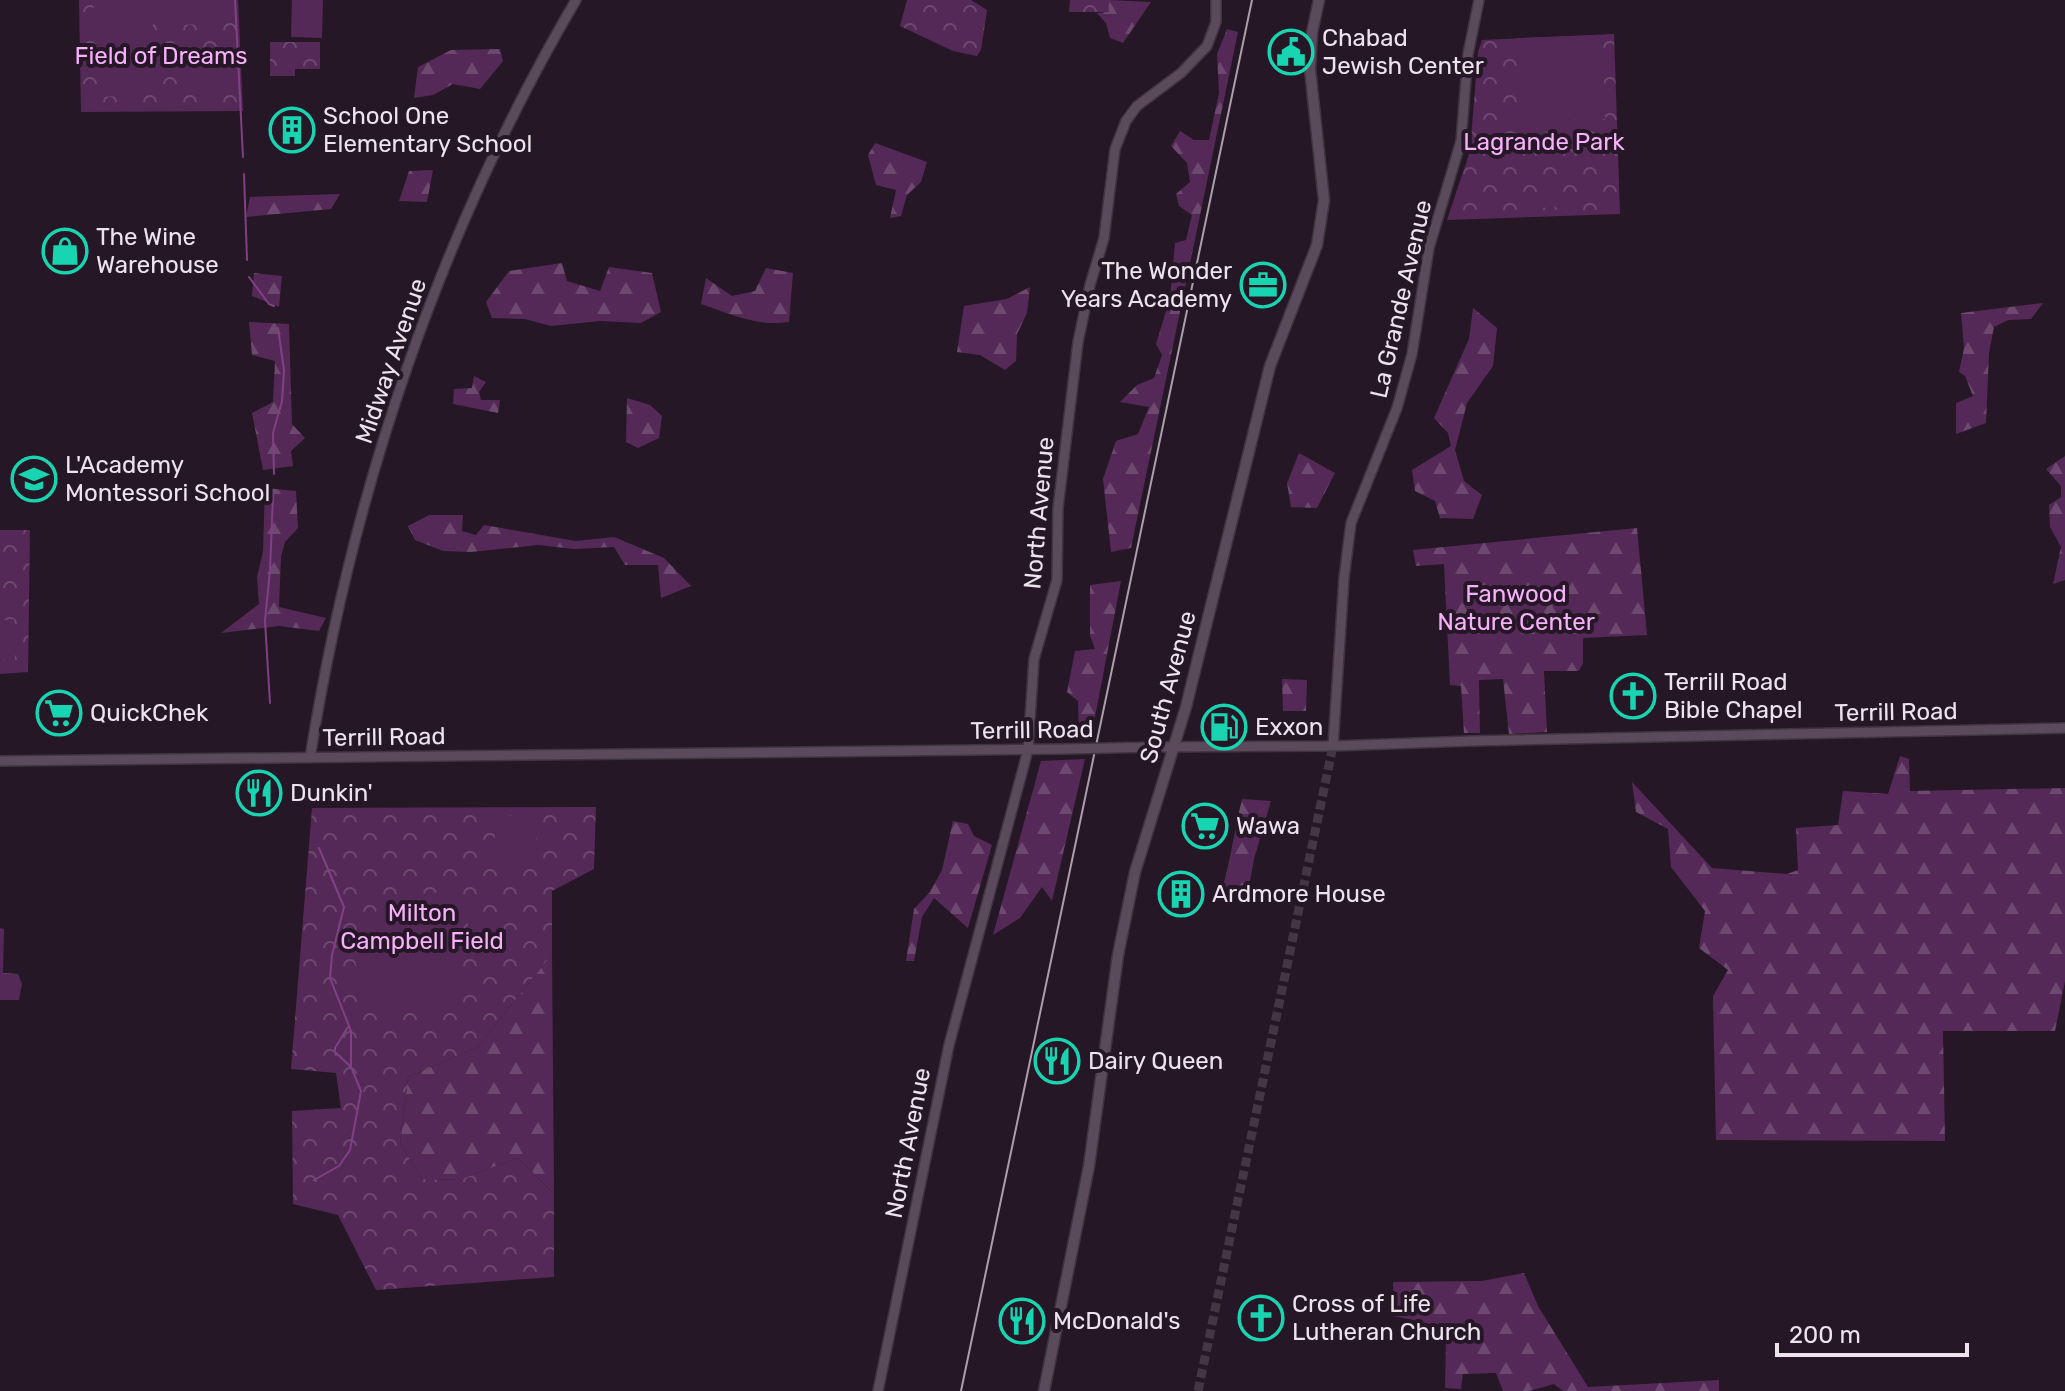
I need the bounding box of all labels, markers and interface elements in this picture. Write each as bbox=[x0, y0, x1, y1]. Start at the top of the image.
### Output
place label: Chabad Jewish Center bbox=[1322, 24, 1484, 80]
public building icon: Chabad Jewish Center bbox=[1267, 28, 1315, 76]
park label: Field of Dreams bbox=[74, 42, 248, 70]
place label: School One Elementary School bbox=[323, 102, 532, 158]
building icon: School One Elementary School bbox=[268, 106, 316, 154]
park label: Lagrande Park bbox=[1463, 128, 1625, 156]
street label: La Grande Avenue bbox=[1365, 197, 1437, 401]
place label: The Wine Warehouse bbox=[96, 223, 219, 279]
shop icon: The Wine Warehouse bbox=[41, 227, 89, 275]
place label: The Wonder Years Academy bbox=[1061, 257, 1232, 313]
office icon: The Wonder Years Academy bbox=[1239, 261, 1287, 309]
street label: Midway Avenue bbox=[350, 275, 432, 447]
street label: North Avenue bbox=[1018, 436, 1060, 590]
place label: L'Academy Montessori School bbox=[65, 451, 270, 507]
school or university icon: L'Academy Montessori School bbox=[10, 455, 58, 503]
park label: Fanwood Nature Center bbox=[1437, 580, 1595, 636]
street label: South Avenue bbox=[1134, 608, 1202, 766]
place label: Terrill Road Bible Chapel bbox=[1664, 668, 1803, 724]
church icon: Terrill Road Bible Chapel bbox=[1609, 672, 1657, 720]
supermarket icon: QuickChek bbox=[35, 689, 83, 737]
street label: Terrill Road bbox=[1834, 697, 1958, 727]
place label: QuickChek bbox=[90, 699, 209, 727]
fuel station icon: Exxon bbox=[1200, 703, 1248, 751]
place label: Exxon bbox=[1255, 713, 1323, 741]
street label: Terrill Road bbox=[970, 715, 1094, 745]
street label: Terrill Road bbox=[322, 722, 446, 752]
restaurant icon: Dunkin' bbox=[235, 769, 283, 817]
place label: Dunkin' bbox=[290, 779, 373, 807]
supermarket icon: Wawa bbox=[1181, 802, 1229, 850]
place label: Wawa bbox=[1236, 812, 1300, 840]
building icon: Ardmore House bbox=[1157, 870, 1205, 918]
place label: Ardmore House bbox=[1212, 880, 1386, 908]
park label: Milton Campbell Field bbox=[340, 899, 504, 955]
restaurant icon: Dairy Queen bbox=[1033, 1037, 1081, 1085]
place label: Dairy Queen bbox=[1088, 1047, 1223, 1075]
street label: North Avenue bbox=[880, 1065, 936, 1221]
place label: Cross of Life Lutheran Church bbox=[1292, 1290, 1481, 1346]
church icon: Cross of Life Lutheran Church bbox=[1237, 1294, 1285, 1342]
restaurant icon: McDonald's bbox=[998, 1297, 1046, 1345]
place label: McDonald's bbox=[1053, 1307, 1180, 1335]
scale bar bbox=[1777, 1307, 1967, 1357]
text: 200 m bbox=[1789, 1321, 1861, 1349]

